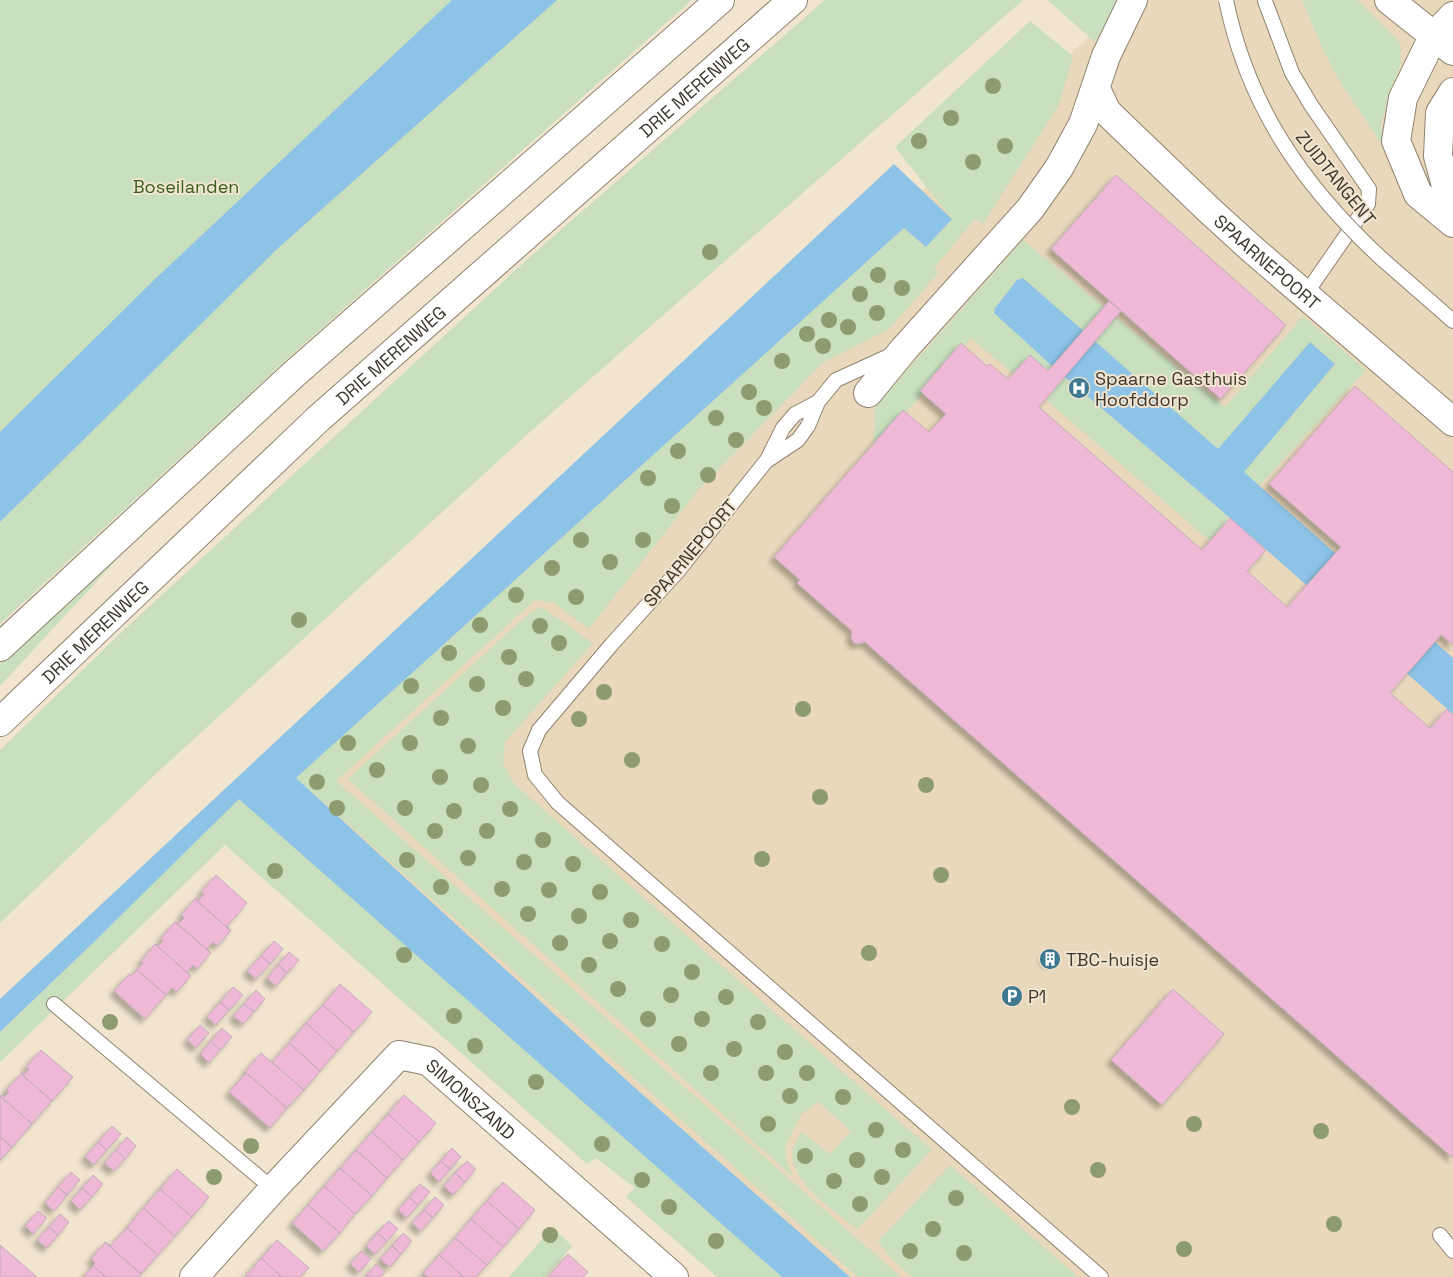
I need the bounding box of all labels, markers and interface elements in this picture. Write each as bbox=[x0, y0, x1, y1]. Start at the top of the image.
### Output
street label: DRIE MERENWEG bbox=[634, 32, 754, 142]
street label: ZUIDTANGENT bbox=[1291, 126, 1381, 230]
park label: Boseilanden bbox=[133, 175, 239, 198]
street label: SPAARNEPOORT bbox=[1210, 209, 1326, 315]
street label: DRIE MERENWEG bbox=[331, 300, 450, 410]
place label: Spaarne Gasthuis Hoofddorp bbox=[1095, 367, 1247, 411]
hospital icon: Spaarne Gasthuis Hoofddorp bbox=[1067, 376, 1091, 400]
street label: SPAARNEPOORT bbox=[638, 494, 742, 612]
street label: DRIE MERENWEG bbox=[36, 575, 153, 688]
building icon: TBC-huisje bbox=[1038, 947, 1062, 971]
place label: TBC-huisje bbox=[1066, 948, 1159, 971]
parking icon: P1 bbox=[1000, 984, 1024, 1008]
place label: P1 bbox=[1028, 985, 1046, 1008]
street label: SIMONSZAND bbox=[421, 1053, 521, 1144]

